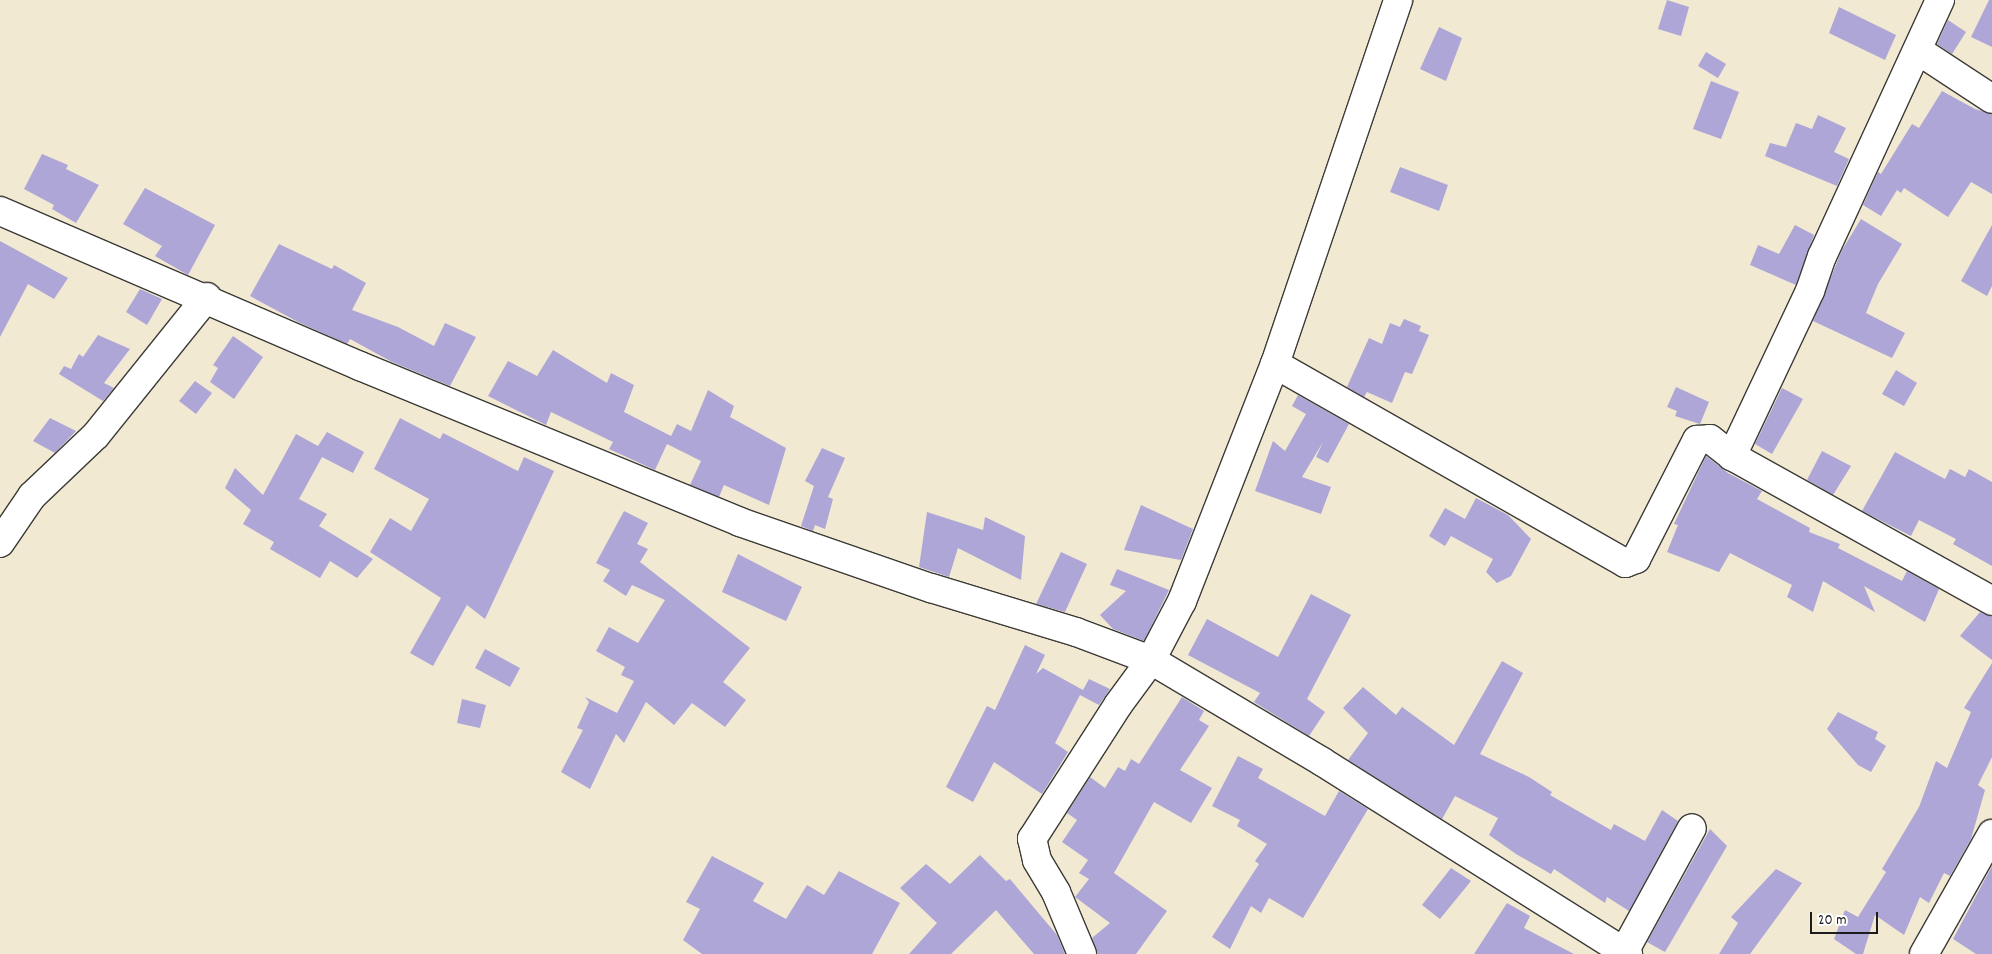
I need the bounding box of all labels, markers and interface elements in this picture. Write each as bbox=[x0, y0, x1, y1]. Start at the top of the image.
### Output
scale bar bbox=[1812, 902, 1880, 934]
text: 20 m bbox=[1818, 910, 1846, 932]

